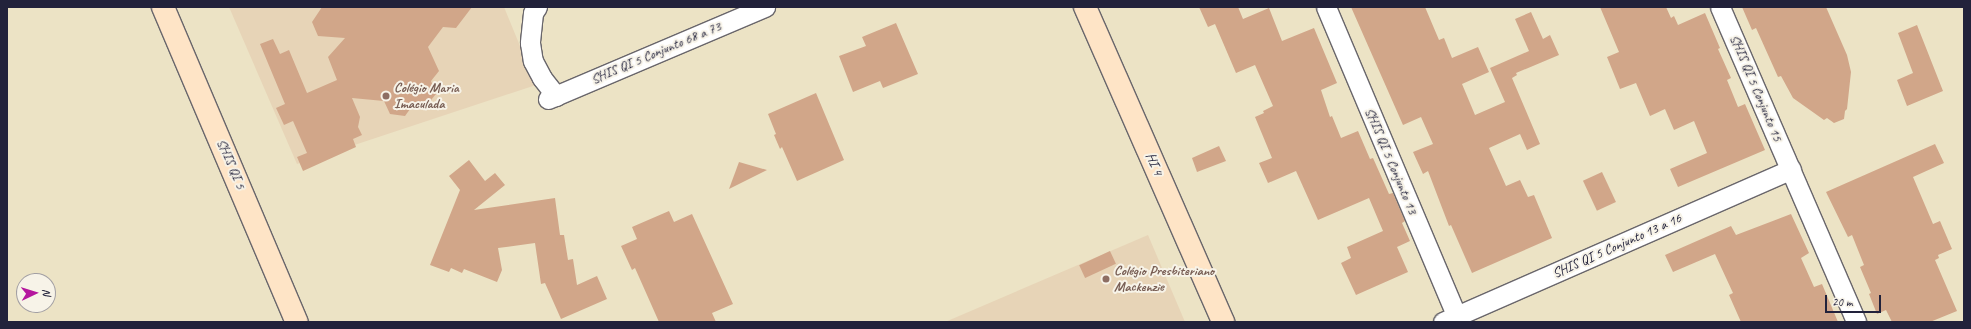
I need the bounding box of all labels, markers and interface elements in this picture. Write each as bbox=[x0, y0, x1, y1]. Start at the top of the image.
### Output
street label: SHIS QI 5 Conjunto 68 a 73 bbox=[589, 18, 723, 88]
street label: SHIS QI 5 Conjunto 15 bbox=[1726, 32, 1786, 144]
place label: Colégio Maria Imaculada bbox=[394, 80, 459, 112]
marker: Colégio Maria Imaculada bbox=[381, 91, 391, 101]
street label: SHIS QI 5 Conjunto 13 bbox=[1361, 105, 1421, 217]
street label: SHIS QI 5 bbox=[213, 136, 249, 192]
street label: HI 4 bbox=[1142, 150, 1166, 178]
street label: SHIS QI 5 Conjunto 13 a 16 bbox=[1550, 210, 1684, 282]
place label: Colégio Presbiteriano Mackenzie bbox=[1114, 263, 1214, 296]
north arrow bbox=[16, 273, 56, 313]
marker: Colégio Presbiteriano Mackenzie bbox=[1101, 274, 1111, 284]
scale bar bbox=[1827, 287, 1883, 313]
text: N bbox=[40, 288, 54, 296]
text: 20 m bbox=[1832, 294, 1852, 310]

